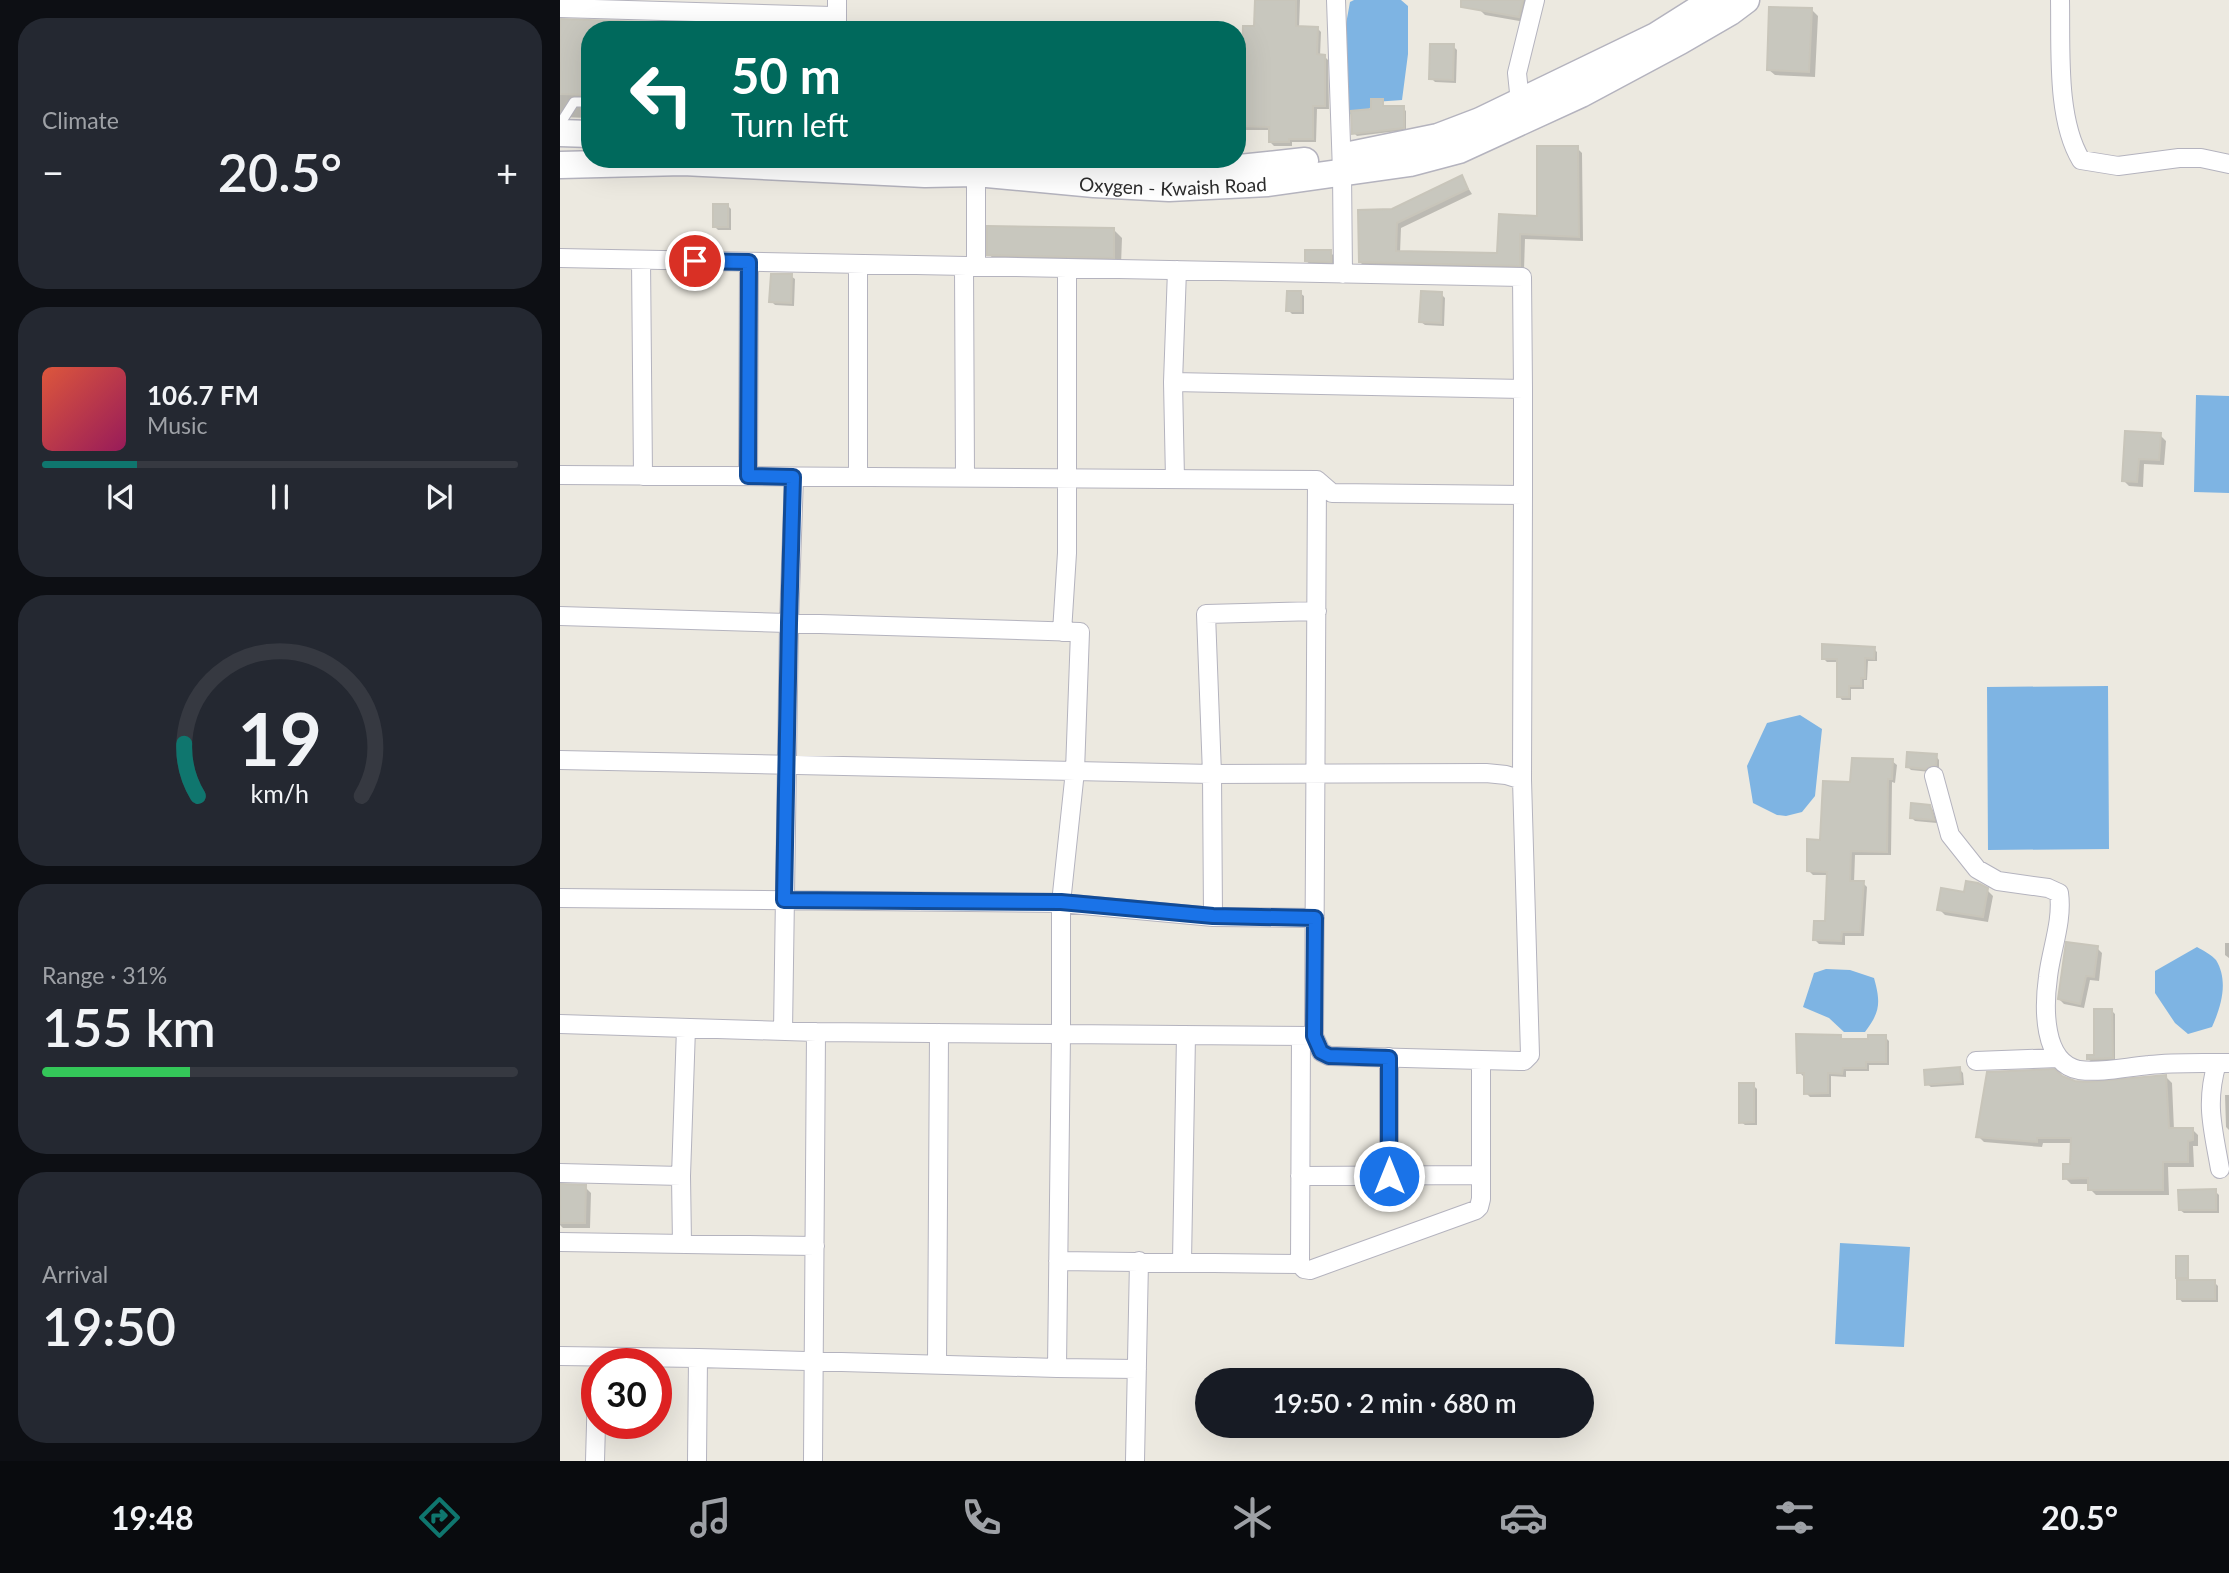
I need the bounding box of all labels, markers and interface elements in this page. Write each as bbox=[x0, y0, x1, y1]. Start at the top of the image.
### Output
text: 50 m bbox=[731, 46, 841, 104]
icon: left bbox=[616, 49, 707, 140]
text: Turn left bbox=[731, 105, 848, 144]
text: Climate bbox=[42, 106, 119, 134]
text: 20.5° bbox=[218, 141, 342, 203]
text: − bbox=[42, 149, 64, 195]
text: + bbox=[496, 149, 518, 195]
street label: Oxygen - Kwaish Road bbox=[1078, 171, 1267, 200]
pin bbox=[665, 231, 725, 291]
icon: arrive bbox=[676, 242, 714, 280]
text: 106.7 FM bbox=[147, 379, 259, 411]
text: Music bbox=[147, 411, 207, 439]
icon: previous bbox=[102, 478, 140, 516]
icon: pause bbox=[261, 478, 299, 516]
icon: next bbox=[420, 478, 458, 516]
text: 19 bbox=[238, 695, 322, 783]
text: km/h bbox=[251, 778, 309, 808]
text: Range · 31% bbox=[42, 961, 167, 989]
text: 155 km bbox=[42, 996, 216, 1058]
position arrow bbox=[1352, 1139, 1426, 1213]
text: Arrival bbox=[42, 1260, 108, 1288]
text: 19:50 bbox=[42, 1295, 176, 1357]
speed limit sign: 30 bbox=[581, 1348, 672, 1439]
text: 19:50 · 2 min · 680 m bbox=[1272, 1387, 1517, 1419]
icon: directions bbox=[415, 1493, 464, 1542]
icon: music bbox=[686, 1493, 735, 1542]
icon: phone bbox=[957, 1493, 1006, 1542]
icon: climate bbox=[1228, 1493, 1277, 1542]
icon: car bbox=[1499, 1493, 1548, 1542]
icon: filters bbox=[1770, 1493, 1819, 1542]
text: 19:48 bbox=[111, 1498, 193, 1537]
text: 20.5° bbox=[2041, 1498, 2118, 1537]

